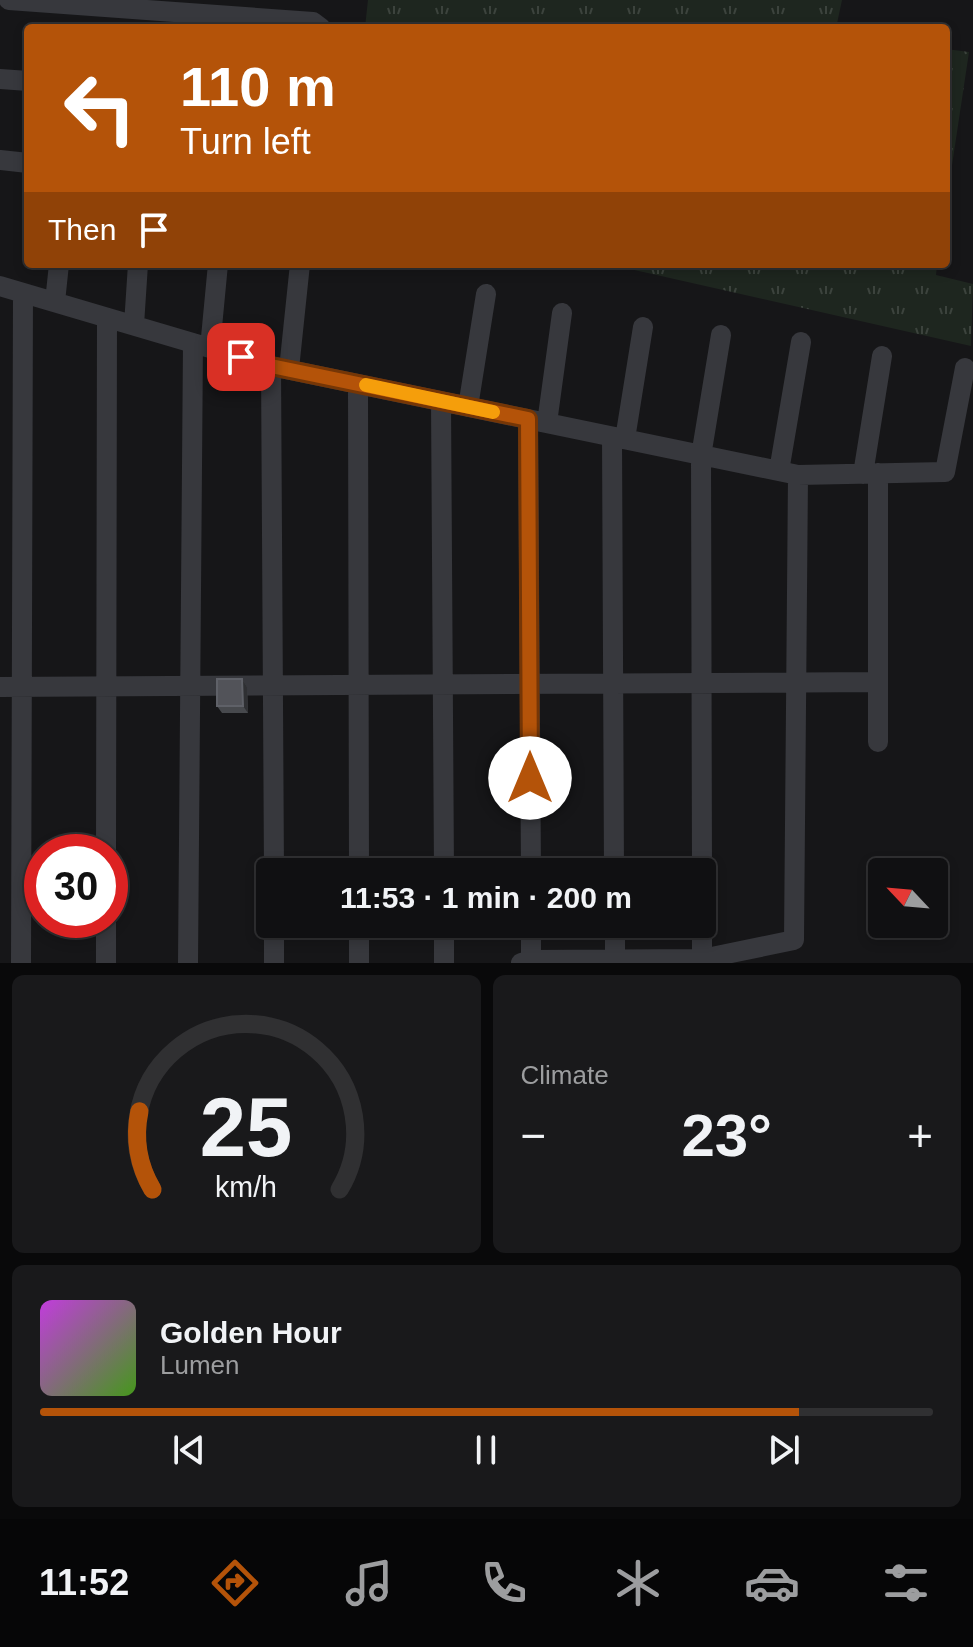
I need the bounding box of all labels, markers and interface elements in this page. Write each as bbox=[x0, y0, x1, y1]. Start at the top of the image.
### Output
text: 110 m bbox=[180, 55, 336, 118]
icon: left bbox=[48, 56, 152, 160]
text: Turn left bbox=[180, 121, 311, 162]
icon: arrive bbox=[132, 208, 176, 252]
text: Then bbox=[48, 213, 116, 246]
pin bbox=[207, 323, 275, 391]
icon: arrive bbox=[219, 335, 263, 379]
position arrow bbox=[488, 736, 572, 820]
speed limit sign: 30 bbox=[24, 834, 128, 938]
north arrow bbox=[868, 858, 948, 938]
map controls bbox=[868, 858, 948, 938]
text: 11:53 · 1 min · 200 m bbox=[340, 881, 632, 914]
text: Climate bbox=[521, 1060, 609, 1090]
text: 25 bbox=[200, 1081, 293, 1174]
text: 23° bbox=[681, 1102, 772, 1169]
text: − bbox=[521, 1111, 546, 1160]
text: + bbox=[907, 1111, 933, 1160]
text: km/h bbox=[215, 1171, 277, 1203]
text: Golden Hour bbox=[160, 1316, 342, 1349]
text: Lumen bbox=[160, 1350, 240, 1380]
icon: previous bbox=[167, 1428, 211, 1472]
icon: pause bbox=[464, 1428, 508, 1472]
icon: next bbox=[762, 1428, 806, 1472]
icon: directions bbox=[207, 1555, 263, 1611]
icon: music bbox=[341, 1555, 397, 1611]
icon: phone bbox=[476, 1555, 532, 1611]
icon: climate bbox=[610, 1555, 666, 1611]
icon: car bbox=[744, 1555, 800, 1611]
icon: filters bbox=[878, 1555, 934, 1611]
text: 11:52 bbox=[39, 1562, 129, 1603]

